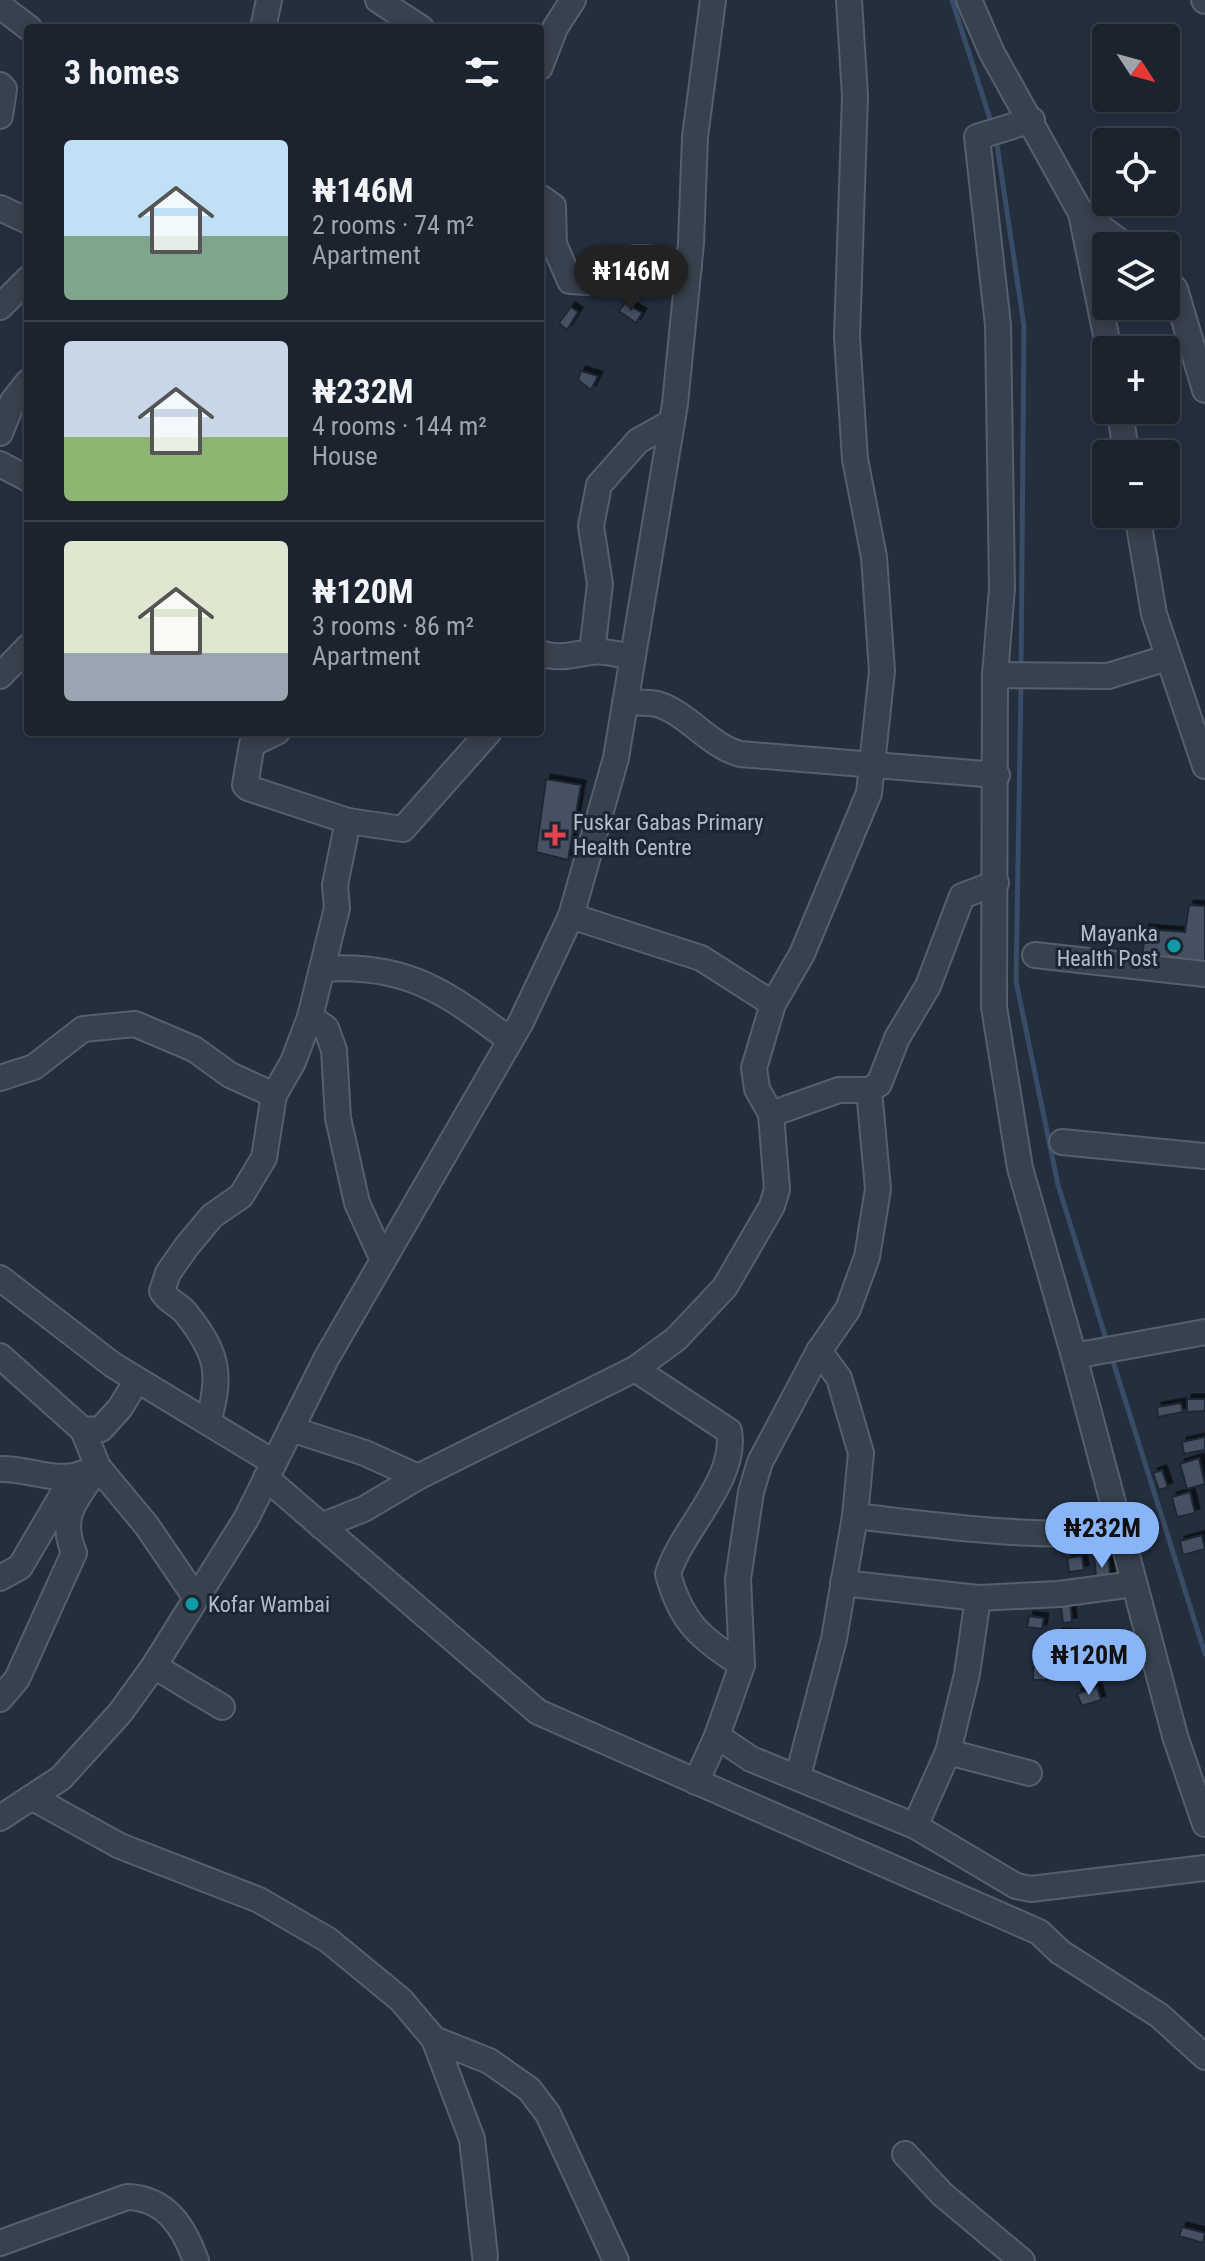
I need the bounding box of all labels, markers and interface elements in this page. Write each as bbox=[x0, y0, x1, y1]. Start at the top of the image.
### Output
north arrow bbox=[1092, 24, 1180, 112]
map controls bbox=[1092, 24, 1180, 528]
icon: filters bbox=[460, 50, 504, 94]
text: 3 homes bbox=[64, 52, 180, 92]
button: locate bbox=[1092, 128, 1180, 216]
text: ₦146M bbox=[312, 170, 414, 210]
icon: home bbox=[128, 172, 224, 268]
text: 2 rooms · 74 m² bbox=[312, 210, 474, 240]
button: layers bbox=[1092, 232, 1180, 320]
text: Apartment bbox=[312, 240, 421, 270]
pin: ₦146M bbox=[575, 245, 687, 313]
text: ₦146M bbox=[592, 256, 670, 286]
button: + bbox=[1092, 336, 1180, 424]
text: ₦232M bbox=[312, 371, 414, 411]
icon: home bbox=[128, 373, 224, 469]
text: 4 rooms · 144 m² bbox=[312, 411, 487, 441]
button: − bbox=[1092, 440, 1180, 528]
text: House bbox=[312, 441, 378, 471]
text: ₦120M bbox=[312, 571, 414, 611]
icon: home bbox=[128, 573, 224, 669]
text: 3 rooms · 86 m² bbox=[312, 611, 474, 641]
text: Apartment bbox=[312, 641, 421, 671]
place label: Fuskar Gabas Primary Health Centre bbox=[573, 810, 763, 860]
marker: Fuskar Gabas Primary Health Centre bbox=[544, 824, 566, 846]
place label: Mayanka Health Post bbox=[1057, 921, 1158, 971]
marker: Mayanka Health Post bbox=[1165, 937, 1183, 955]
pin: ₦232M bbox=[1046, 1502, 1158, 1570]
text: ₦232M bbox=[1063, 1513, 1141, 1543]
place label: Kofar Wambai bbox=[208, 1592, 330, 1617]
marker: Kofar Wambai bbox=[183, 1595, 201, 1613]
pin: ₦120M bbox=[1033, 1629, 1145, 1697]
text: ₦120M bbox=[1050, 1640, 1128, 1670]

